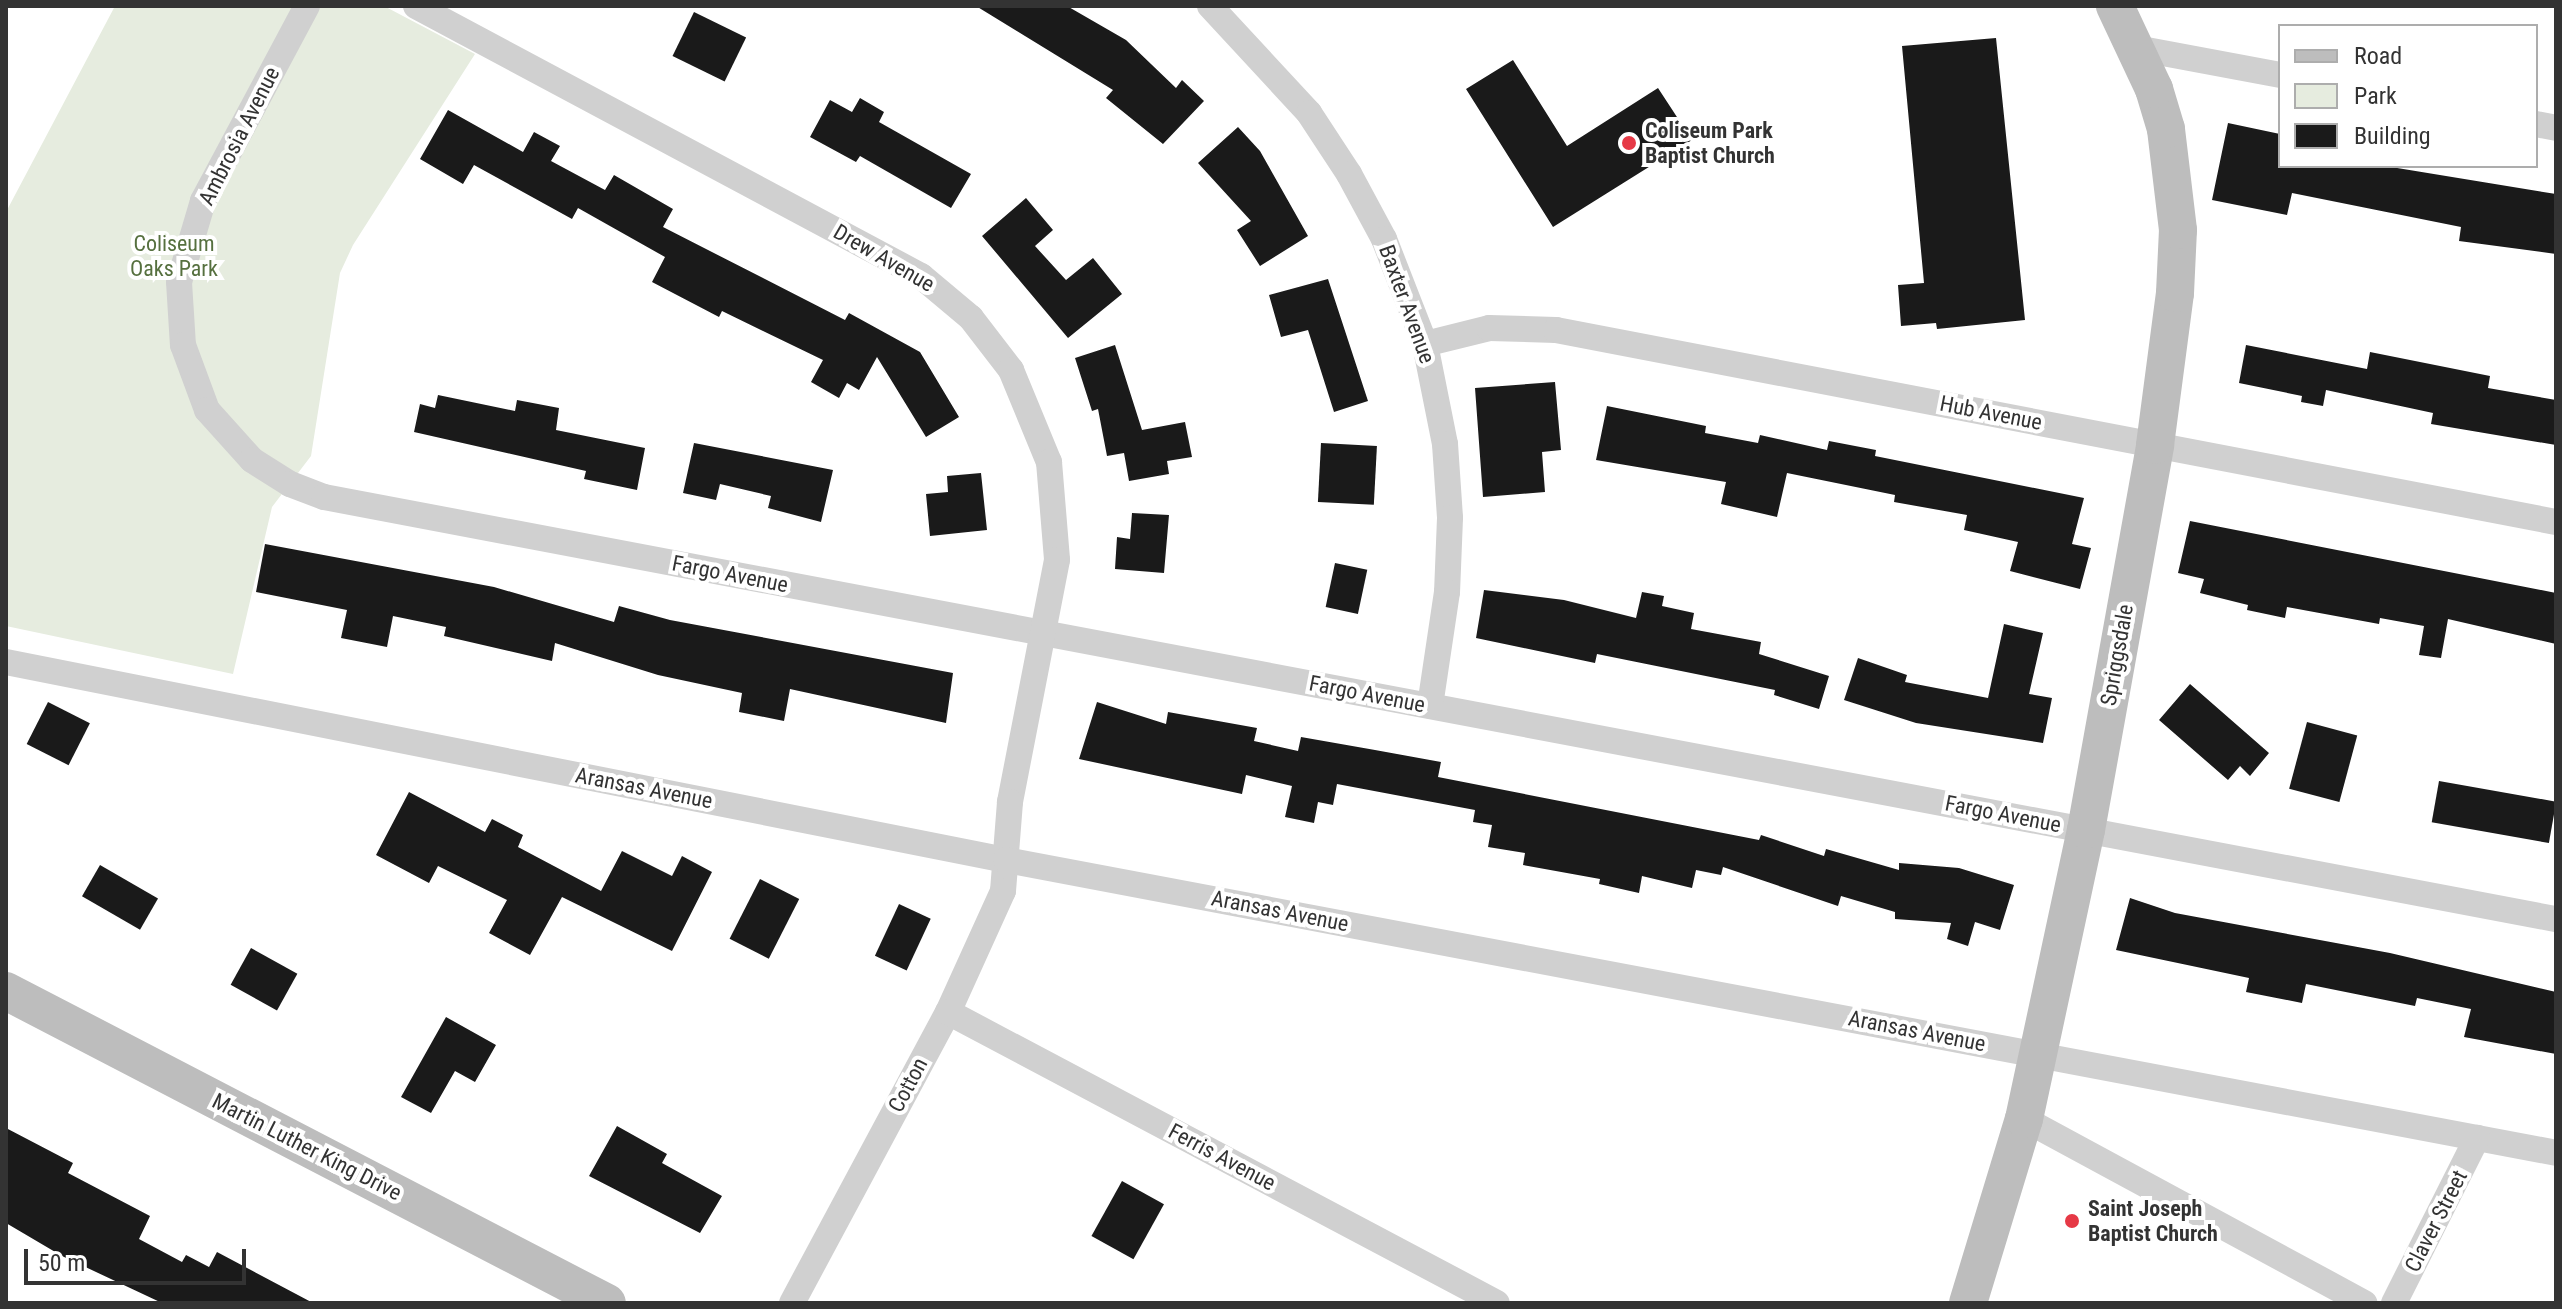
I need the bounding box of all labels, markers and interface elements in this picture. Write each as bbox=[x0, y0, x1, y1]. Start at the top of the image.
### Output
legend bbox=[2278, 24, 2538, 168]
text: Road bbox=[2354, 42, 2402, 70]
street label: Ambrosia Avenue bbox=[193, 62, 285, 210]
text: Park bbox=[2354, 82, 2397, 110]
place label: Coliseum Park Baptist Church bbox=[1645, 117, 1775, 168]
text: Building bbox=[2354, 122, 2431, 150]
marker: Coliseum Park Baptist Church bbox=[1620, 134, 1638, 152]
street label: Drew Avenue bbox=[829, 219, 939, 297]
park label: Coliseum Oaks Park bbox=[130, 230, 218, 282]
street label: Baxter Avenue bbox=[1373, 241, 1441, 367]
street label: Hub Avenue bbox=[1938, 390, 2044, 436]
street label: Fargo Avenue bbox=[670, 550, 790, 598]
street label: Spriggsdale bbox=[2095, 602, 2139, 708]
street label: Fargo Avenue bbox=[1307, 670, 1427, 718]
street label: Aransas Avenue bbox=[573, 762, 715, 814]
street label: Fargo Avenue bbox=[1943, 790, 2063, 838]
street label: Aransas Avenue bbox=[1209, 885, 1351, 937]
street label: Aransas Avenue bbox=[1846, 1005, 1988, 1057]
street label: Cotton bbox=[883, 1053, 933, 1117]
street label: Martin Luther King Drive bbox=[208, 1088, 406, 1206]
street label: Ferris Avenue bbox=[1164, 1118, 1280, 1196]
street label: Claver Street bbox=[2399, 1166, 2473, 1276]
place label: Saint Joseph Baptist Church bbox=[2088, 1195, 2218, 1246]
marker: Saint Joseph Baptist Church bbox=[2063, 1212, 2081, 1230]
scale bar bbox=[28, 1233, 250, 1283]
text: 50 m bbox=[38, 1249, 85, 1277]

